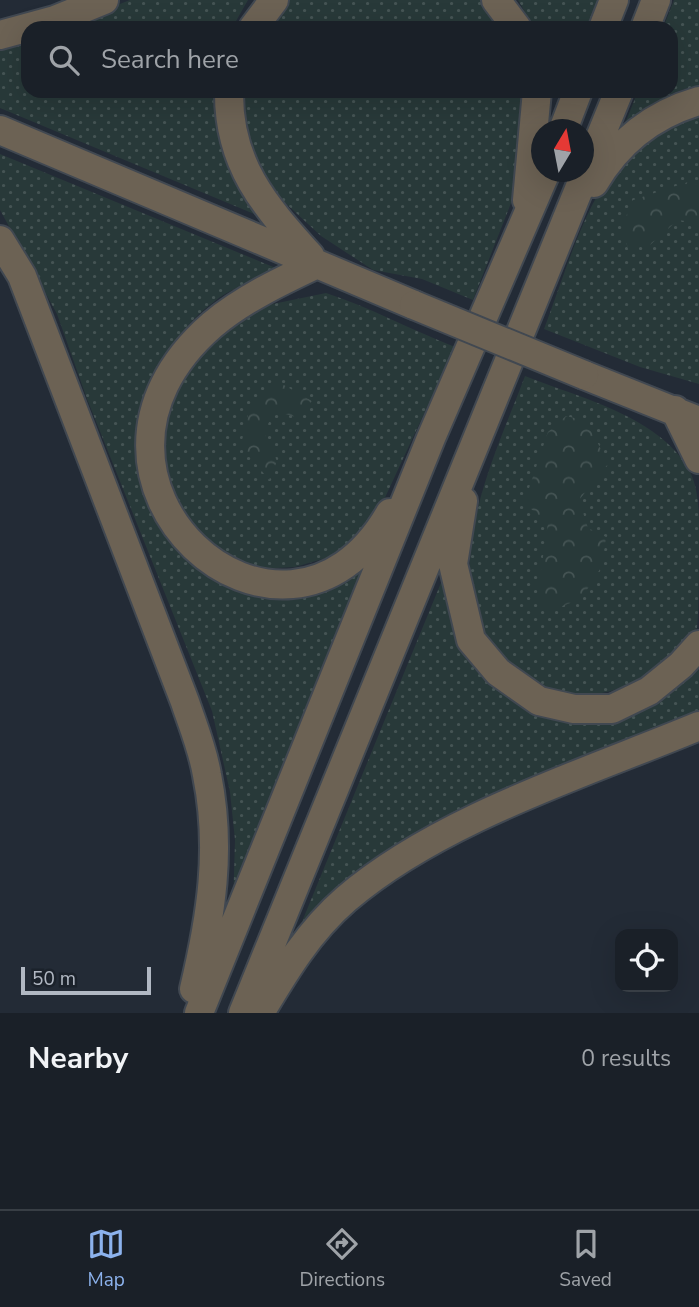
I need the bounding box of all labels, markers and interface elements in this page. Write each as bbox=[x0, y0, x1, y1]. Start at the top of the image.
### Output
search box bbox=[21, 21, 678, 98]
icon: search bbox=[45, 41, 83, 79]
text: Search here bbox=[101, 42, 239, 77]
north arrow bbox=[531, 119, 594, 182]
map controls bbox=[615, 929, 678, 992]
button: locate bbox=[615, 929, 678, 992]
scale bar bbox=[21, 964, 150, 996]
text: 50 m bbox=[32, 966, 76, 992]
text: Nearby bbox=[28, 1038, 128, 1079]
text: 0 results bbox=[581, 1043, 671, 1074]
tab: Map bbox=[87, 1225, 125, 1293]
tab: Directions bbox=[299, 1225, 385, 1293]
tab: Saved bbox=[559, 1225, 612, 1293]

